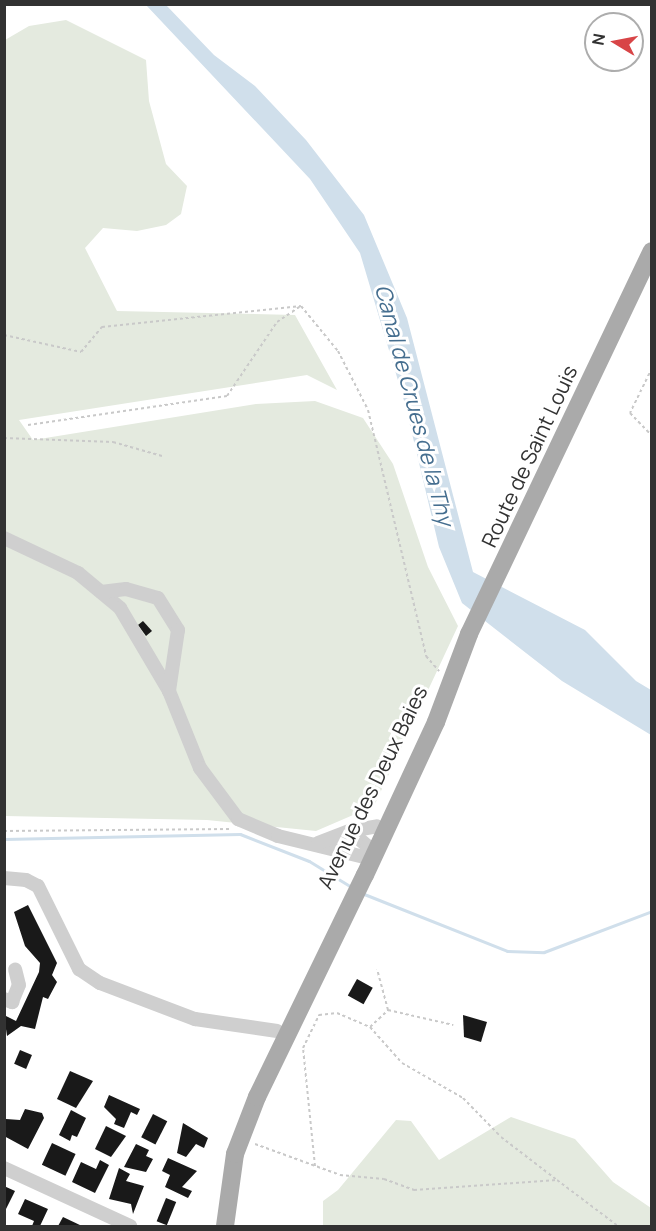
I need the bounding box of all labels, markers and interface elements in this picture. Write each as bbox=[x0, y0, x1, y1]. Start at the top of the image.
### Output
north arrow bbox=[584, 12, 644, 72]
text: N bbox=[586, 32, 610, 47]
water label: Canal de Crues de la Thy bbox=[369, 282, 459, 528]
street label: Route de Saint Louis bbox=[476, 361, 582, 551]
street label: Avenue des Deux Baies bbox=[312, 681, 432, 893]

